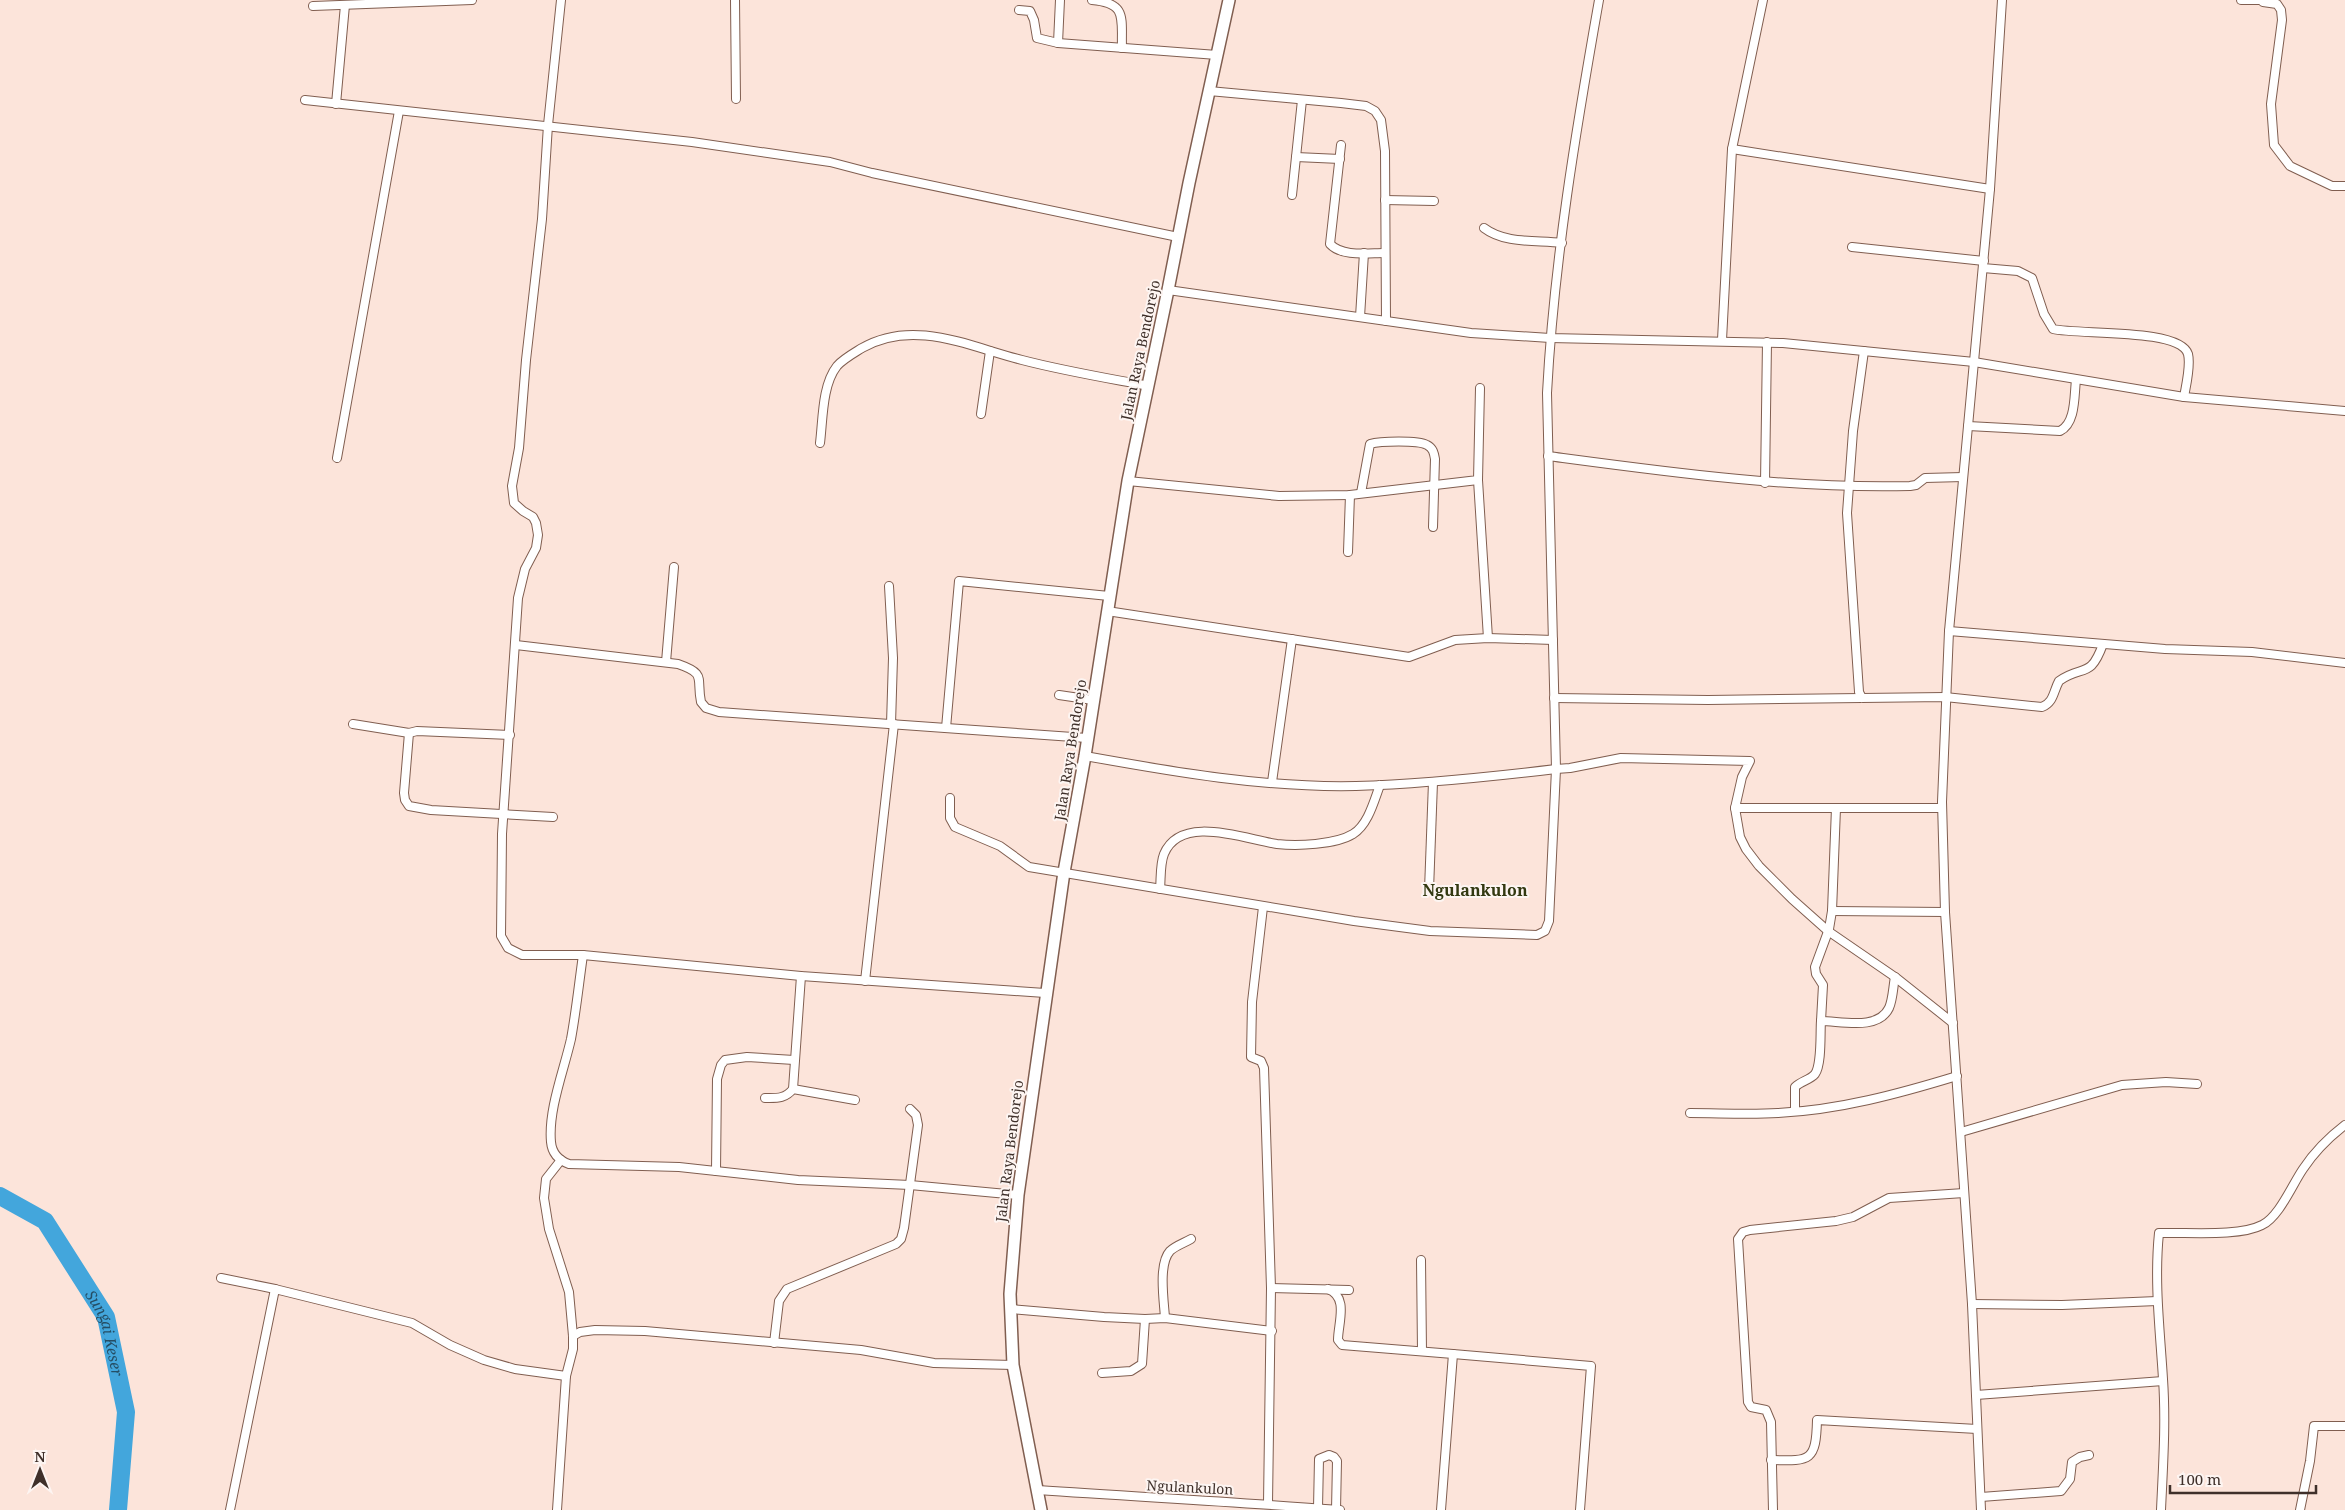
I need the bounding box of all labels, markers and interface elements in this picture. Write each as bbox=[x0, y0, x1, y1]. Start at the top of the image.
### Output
street label: Jalan Raya Bendorejo bbox=[1116, 278, 1164, 423]
street label: Jalan Raya Bendorejo bbox=[1049, 678, 1091, 823]
district label: Ngulankulon bbox=[1422, 879, 1528, 901]
street label: Jalan Raya Bendorejo bbox=[991, 1079, 1027, 1224]
water label: Sungai Keser bbox=[81, 1286, 128, 1379]
north arrow bbox=[15, 1445, 65, 1495]
text: N bbox=[34, 1447, 46, 1466]
scale bar bbox=[2170, 1462, 2316, 1494]
text: 100 m bbox=[2178, 1469, 2221, 1489]
street label: Ngulankulon bbox=[1146, 1475, 1234, 1499]

